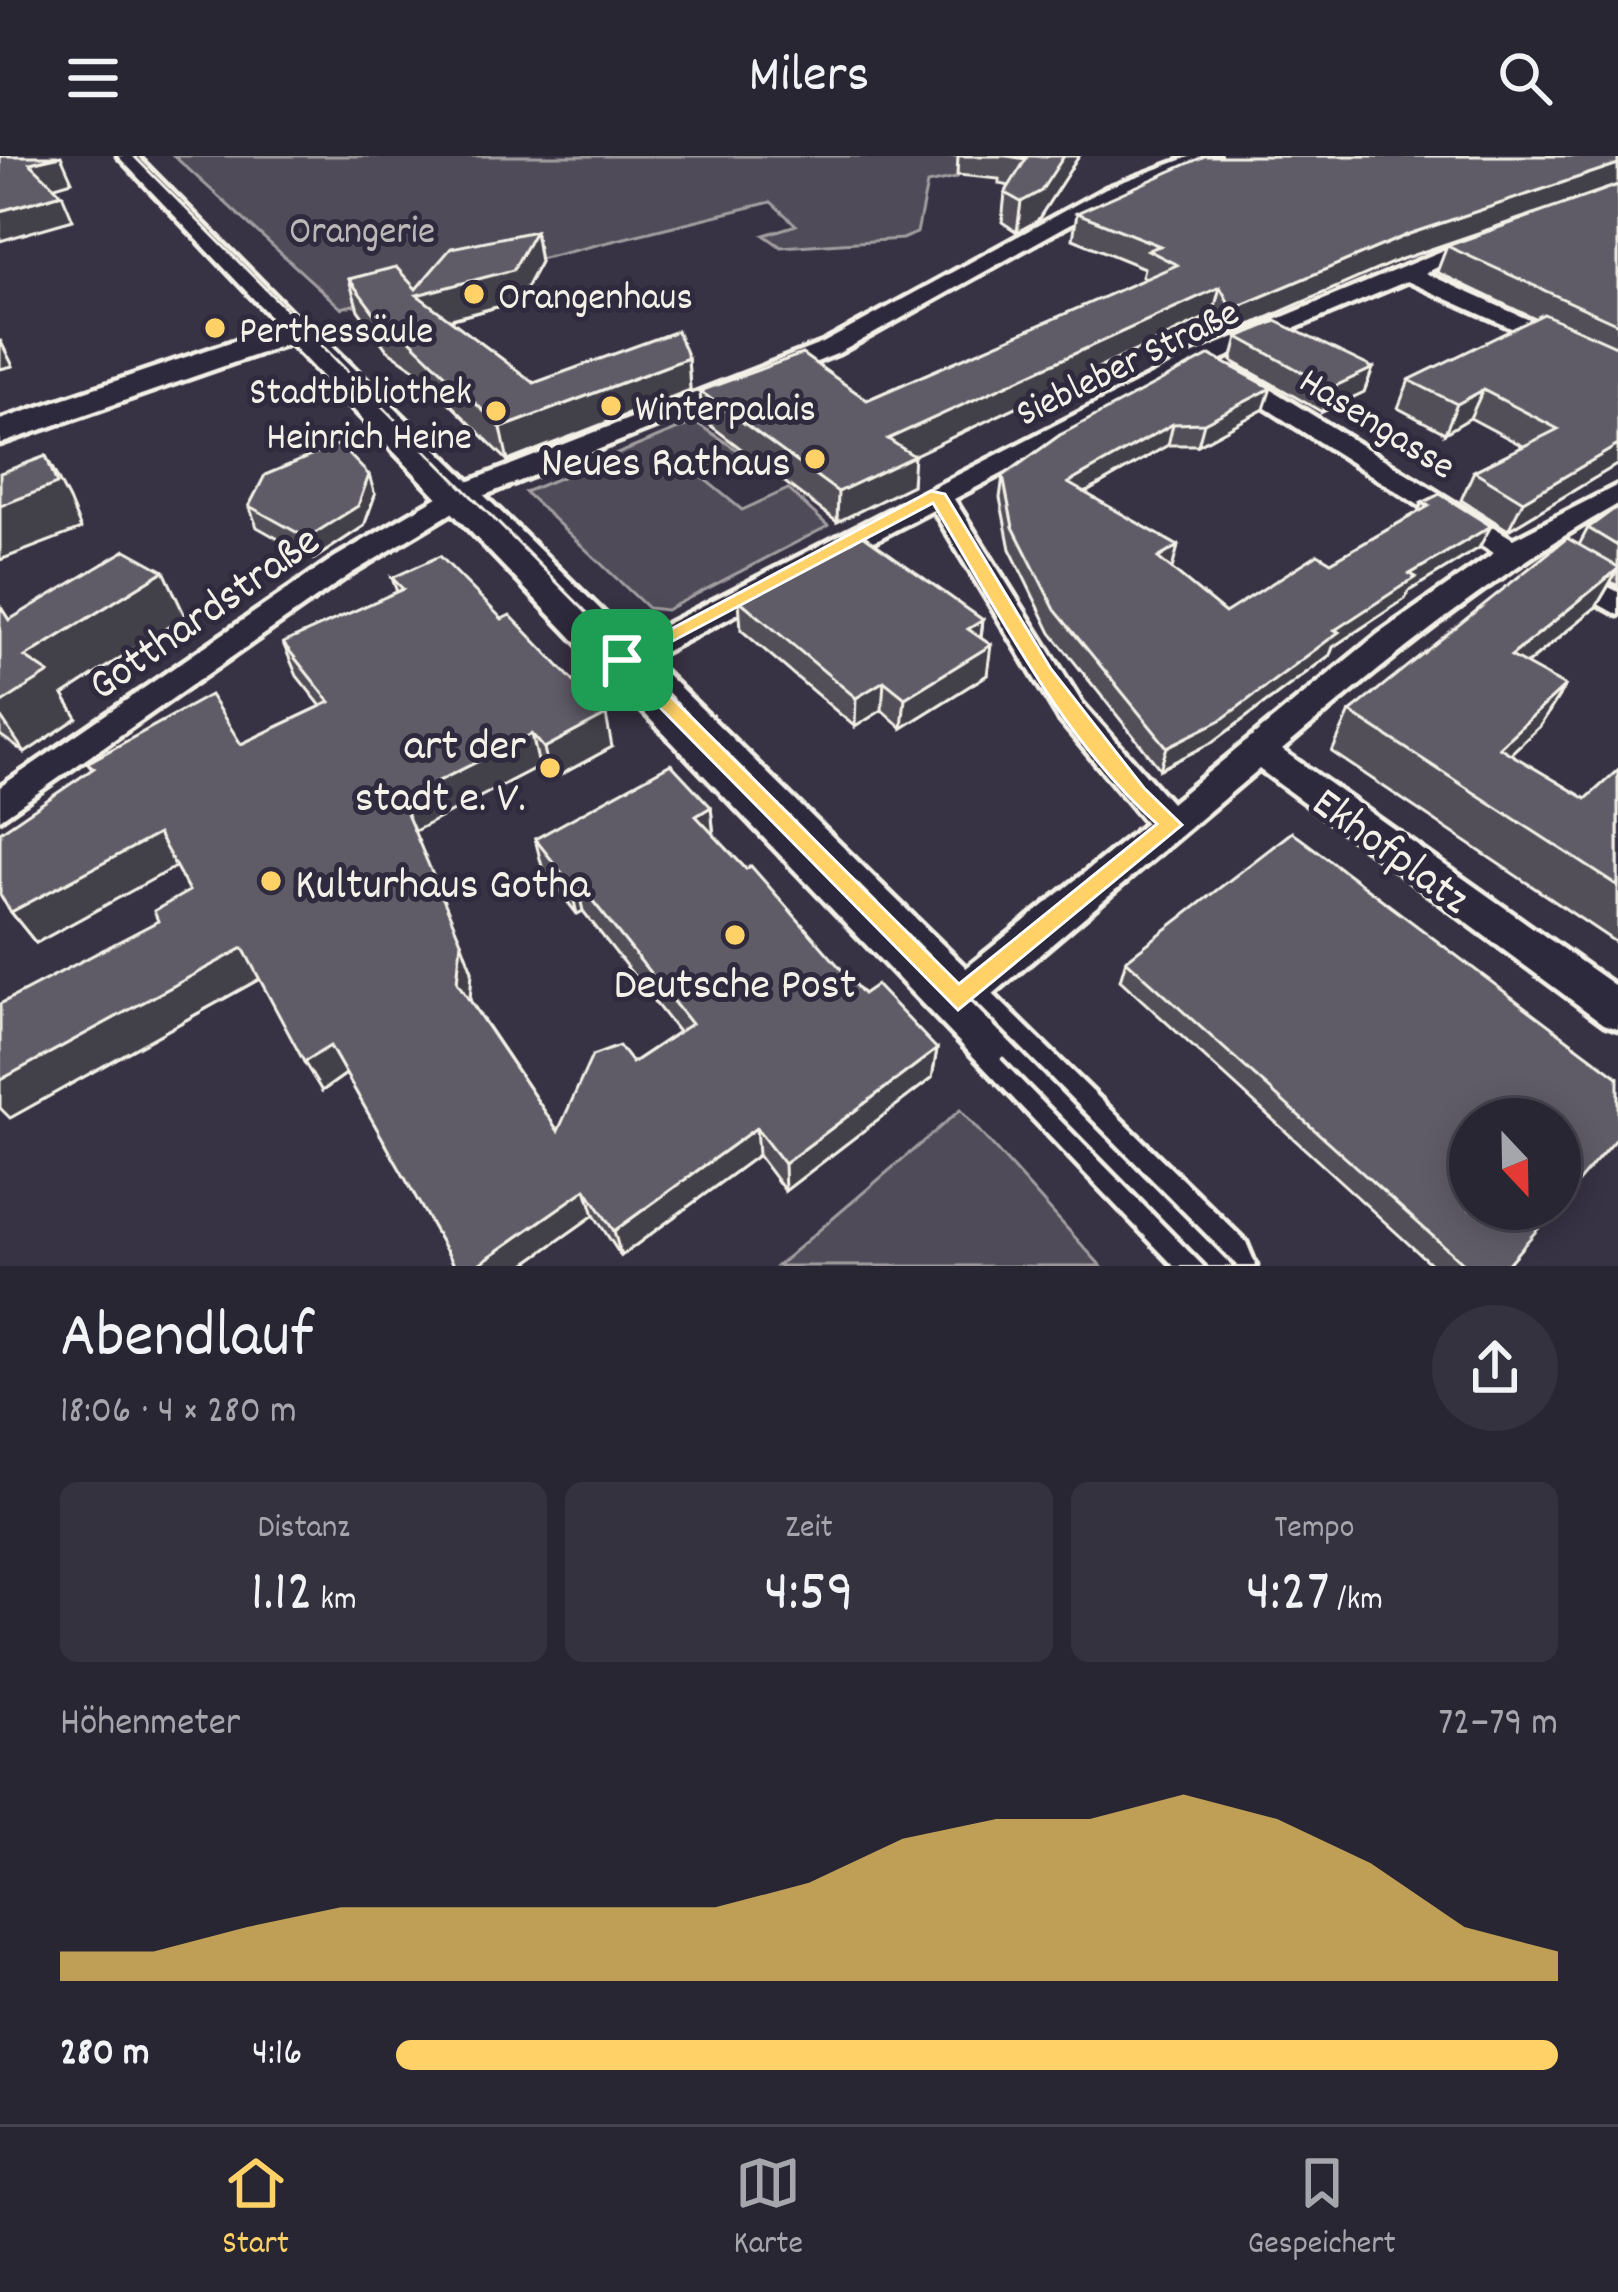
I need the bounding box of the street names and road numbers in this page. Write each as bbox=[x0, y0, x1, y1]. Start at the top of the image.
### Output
street label: Siebleber Straße bbox=[1008, 288, 1250, 444]
street label: Hasengasse bbox=[1287, 357, 1464, 496]
street label: Gotthardstraße bbox=[77, 512, 335, 719]
street label: Ekhofplatz bbox=[1297, 774, 1481, 933]

